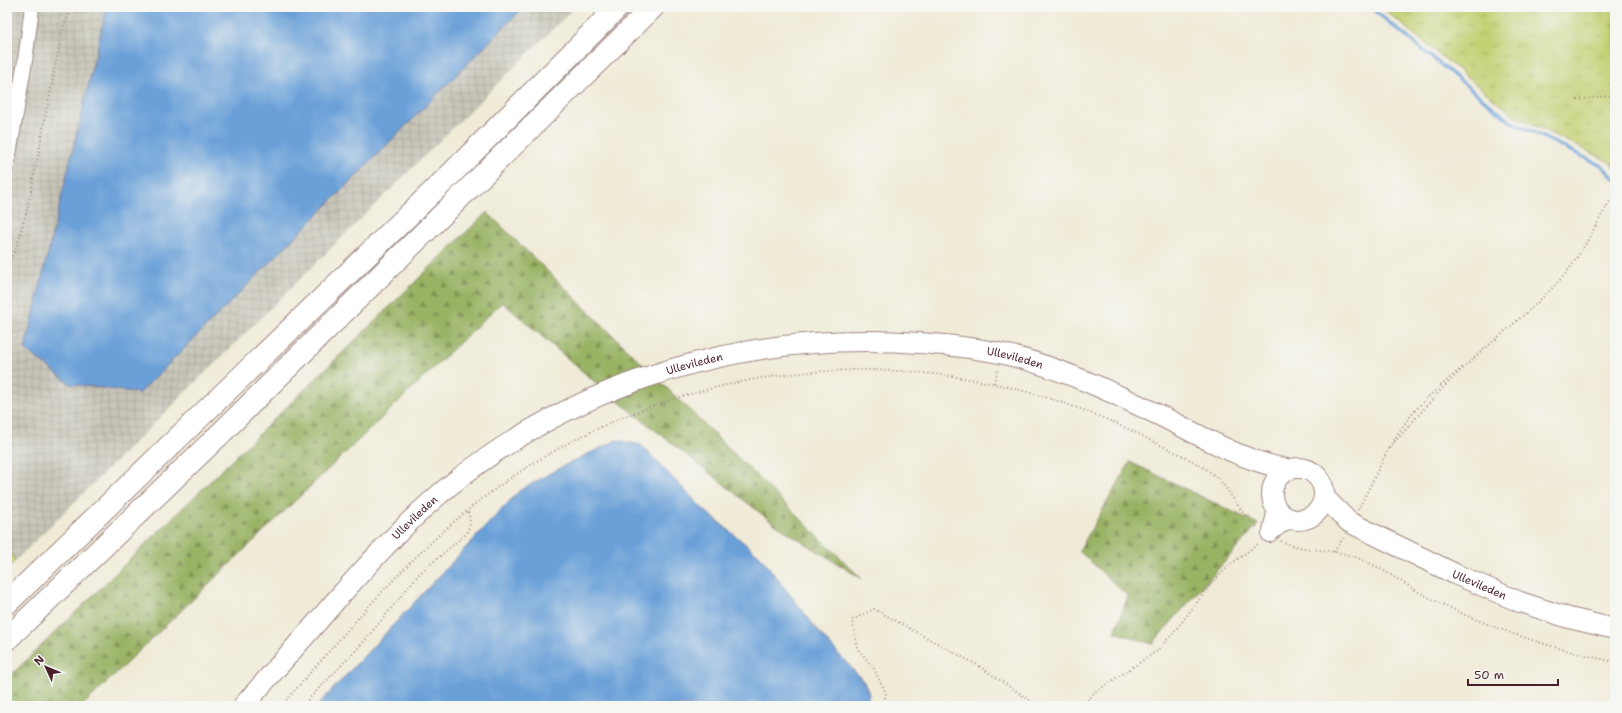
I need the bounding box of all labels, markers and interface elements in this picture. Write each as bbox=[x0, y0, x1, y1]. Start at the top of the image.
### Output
street label: Ullevileden bbox=[986, 343, 1045, 372]
street label: Ullevileden bbox=[664, 349, 724, 378]
street label: Ullevileden bbox=[388, 492, 441, 543]
street label: Ullevileden bbox=[1450, 566, 1509, 603]
north arrow bbox=[26, 647, 66, 687]
text: N bbox=[31, 652, 48, 669]
scale bar bbox=[1468, 661, 1558, 687]
text: 50 m bbox=[1474, 667, 1504, 683]

